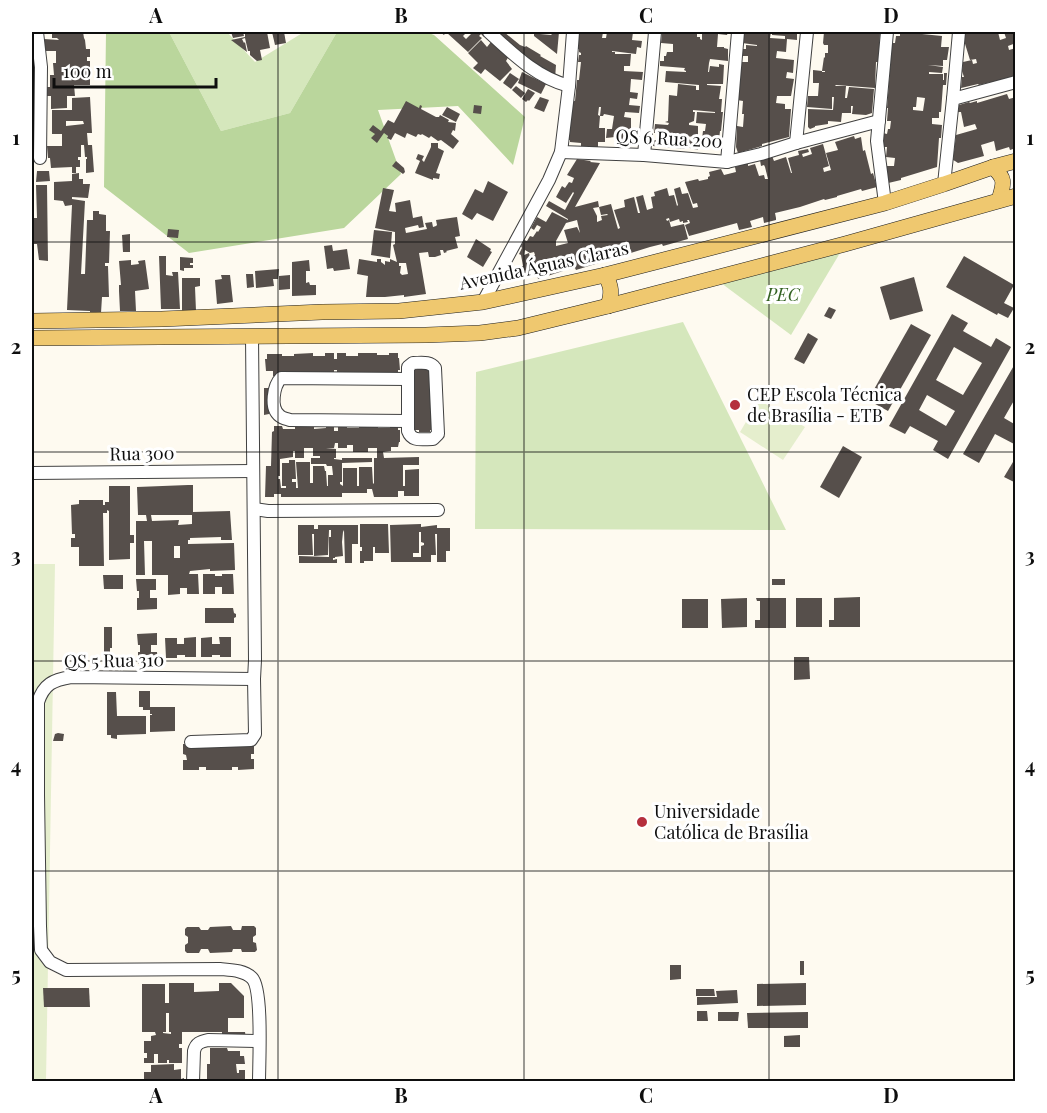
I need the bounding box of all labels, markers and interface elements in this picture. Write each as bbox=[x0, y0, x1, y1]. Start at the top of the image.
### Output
text: A bbox=[148, 1, 163, 28]
text: B bbox=[394, 1, 408, 28]
text: C bbox=[639, 1, 653, 28]
text: D bbox=[883, 1, 899, 28]
scale bar bbox=[54, 51, 216, 89]
text: 100 m bbox=[63, 59, 112, 83]
text: 1 bbox=[12, 123, 20, 150]
street label: QS 6 Rua 200 bbox=[615, 123, 723, 153]
text: 1 bbox=[1026, 123, 1034, 150]
street label: Avenida Águas Claras bbox=[456, 235, 631, 295]
park label: PEC bbox=[765, 282, 801, 306]
text: 2 bbox=[11, 332, 21, 359]
text: 2 bbox=[1025, 332, 1035, 359]
place label: CEP Escola Técnica de Brasília - ETB bbox=[747, 382, 902, 427]
marker: CEP Escola Técnica de Brasília - ETB bbox=[728, 398, 742, 412]
street label: Rua 300 bbox=[109, 440, 175, 466]
text: 3 bbox=[11, 541, 21, 568]
text: 3 bbox=[1025, 541, 1035, 568]
street label: QS 5 Rua 310 bbox=[64, 647, 164, 673]
text: 4 bbox=[11, 751, 21, 778]
text: 4 bbox=[1025, 751, 1035, 778]
place label: Universidade Católica de Brasília bbox=[654, 799, 809, 844]
marker: Universidade Católica de Brasília bbox=[635, 815, 649, 829]
text: 5 bbox=[11, 960, 21, 987]
text: 5 bbox=[1025, 960, 1035, 987]
text: A bbox=[148, 1081, 163, 1108]
text: B bbox=[394, 1081, 408, 1108]
text: C bbox=[639, 1081, 653, 1108]
text: D bbox=[883, 1081, 899, 1108]

